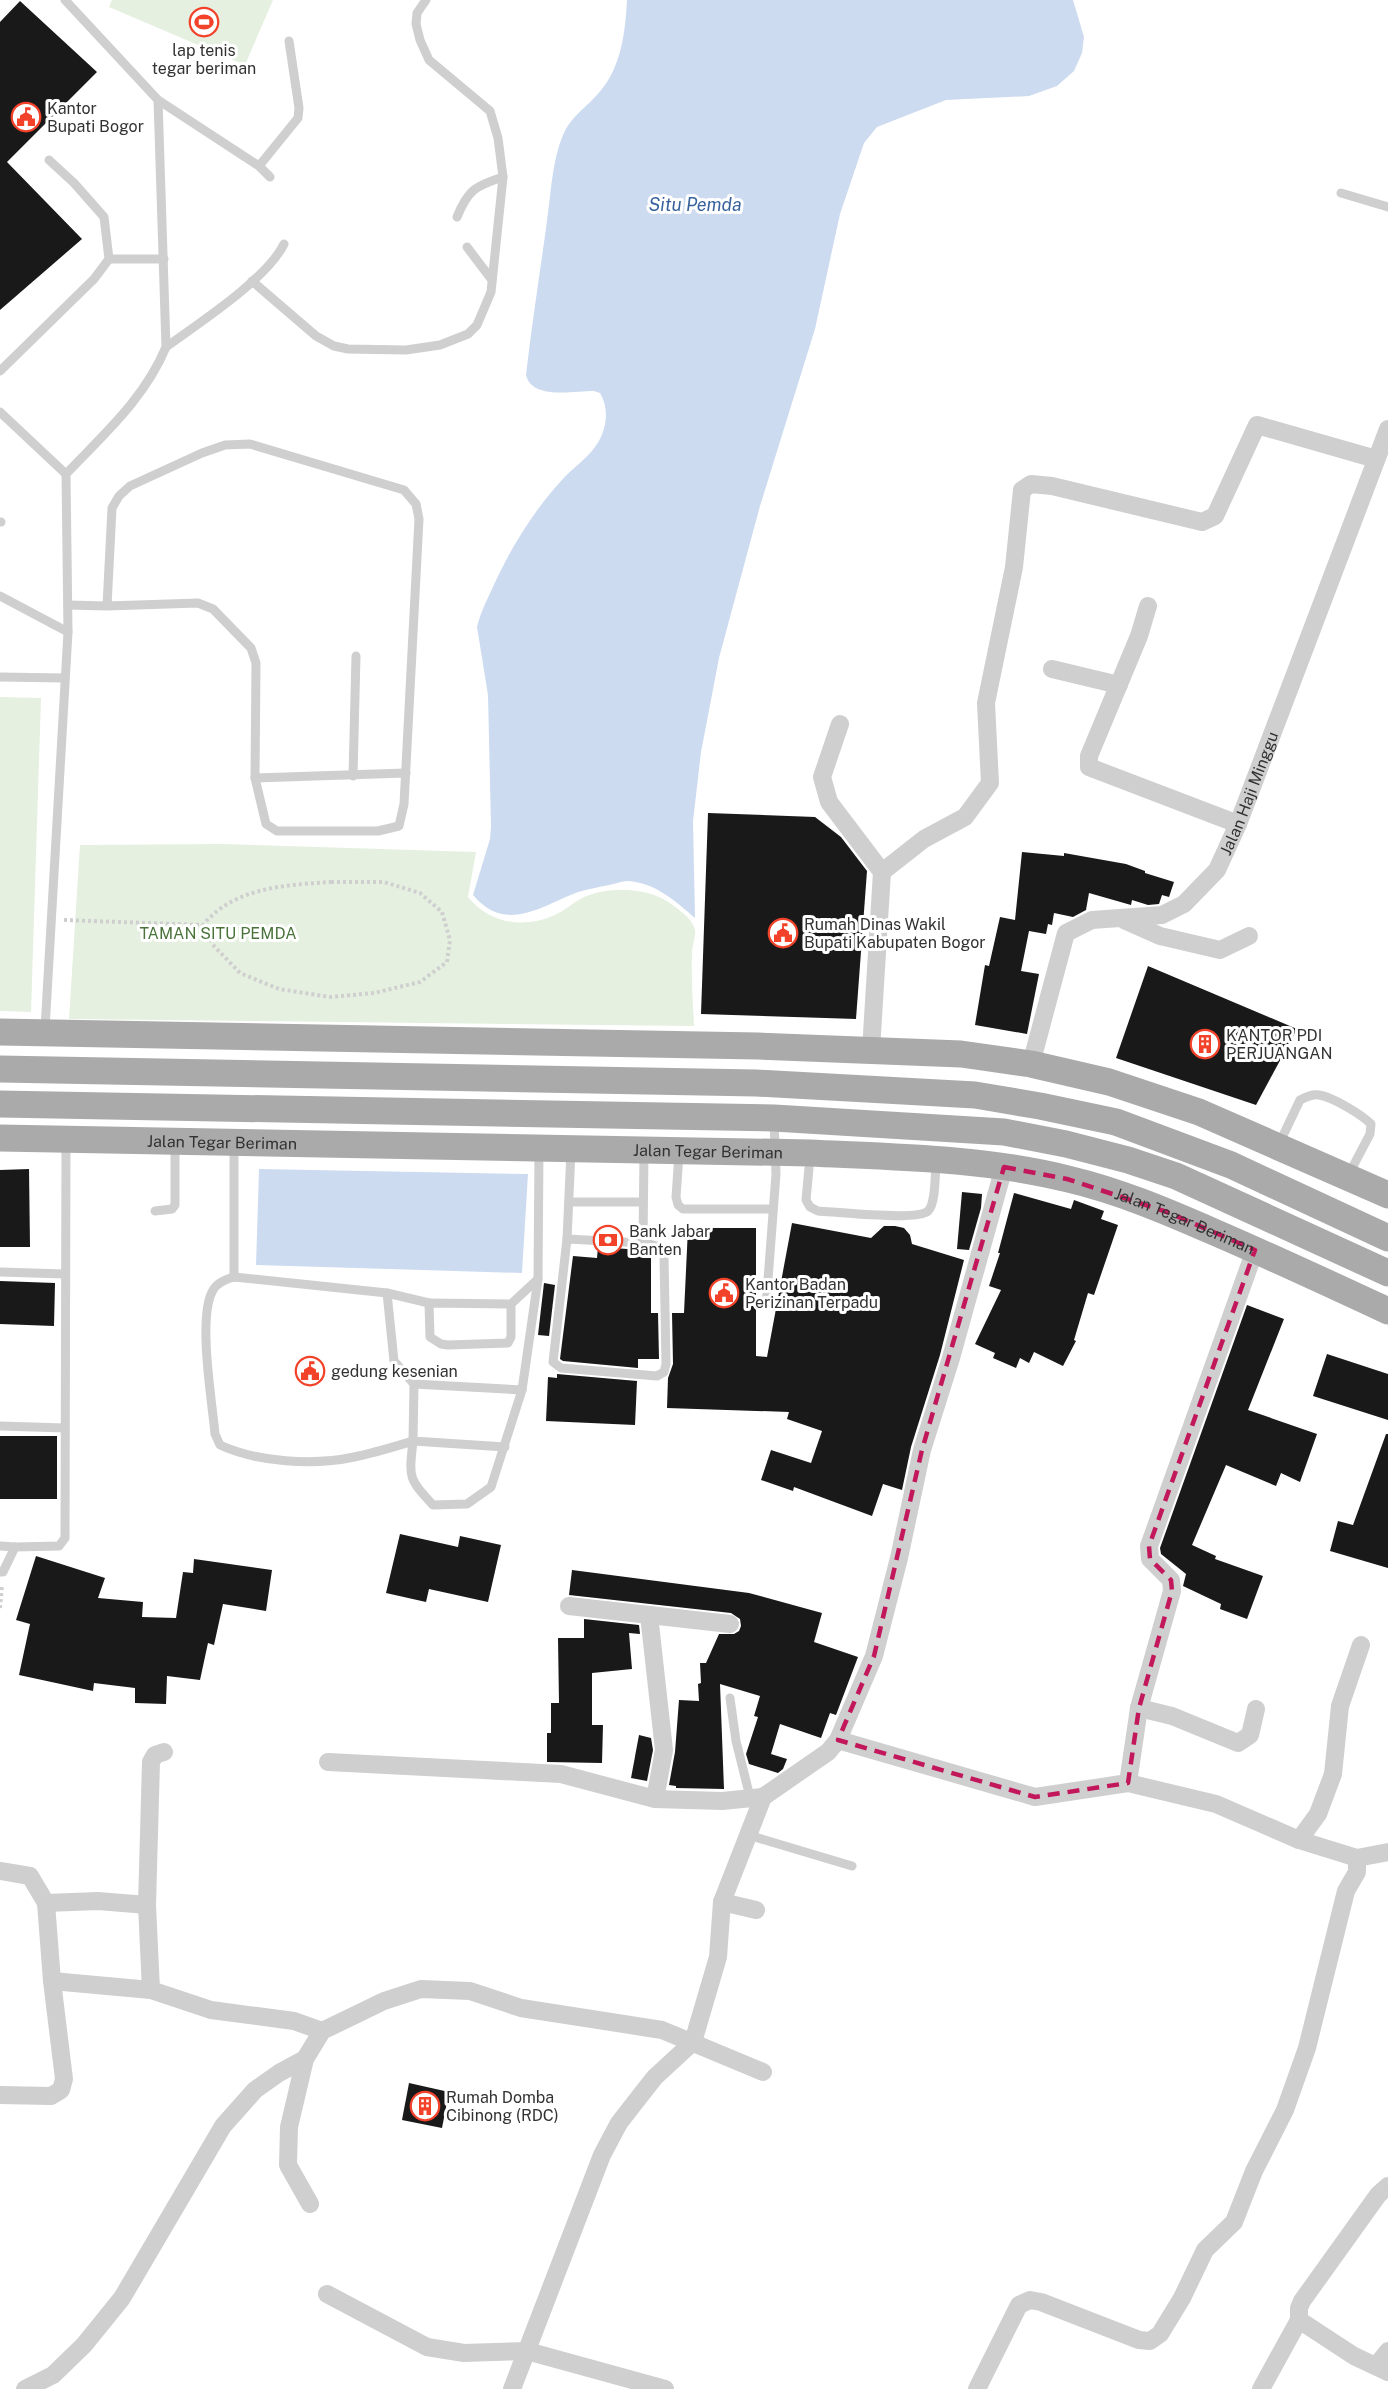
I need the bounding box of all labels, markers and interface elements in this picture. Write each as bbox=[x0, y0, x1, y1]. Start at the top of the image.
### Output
sports icon: lap tenis tegar beriman bbox=[188, 6, 220, 38]
place label: lap tenis tegar beriman bbox=[152, 41, 256, 78]
place label: Kantor Bupati Bogor bbox=[47, 99, 144, 136]
public building icon: Kantor Bupati Bogor bbox=[10, 101, 42, 133]
water label: Situ Pemda bbox=[649, 194, 742, 215]
street label: Jalan Haji Minggu bbox=[1216, 729, 1282, 858]
place label: Rumah Dinas Wakil Bupati Kabupaten Bogor bbox=[804, 915, 986, 952]
public building icon: Rumah Dinas Wakil Bupati Kabupaten Bogor bbox=[767, 917, 799, 949]
park label: TAMAN SITU PEMDA bbox=[139, 924, 297, 943]
place label: KANTOR PDI PERJUANGAN bbox=[1226, 1026, 1333, 1063]
building icon: KANTOR PDI PERJUANGAN bbox=[1189, 1028, 1221, 1060]
street label: Jalan Tegar Beriman bbox=[147, 1131, 297, 1153]
street label: Jalan Tegar Beriman bbox=[633, 1140, 783, 1162]
street label: Jalan Tegar Beriman bbox=[1112, 1183, 1258, 1258]
place label: Bank Jabar Banten bbox=[629, 1222, 710, 1259]
bank icon: Bank Jabar Banten bbox=[592, 1224, 624, 1256]
place label: Kantor Badan Perizinan Terpadu bbox=[745, 1275, 878, 1312]
public building icon: Kantor Badan Perizinan Terpadu bbox=[708, 1277, 740, 1309]
public building icon: gedung kesenian bbox=[294, 1355, 326, 1387]
place label: gedung kesenian bbox=[331, 1362, 458, 1381]
place label: Rumah Domba Cibinong (RDC) bbox=[446, 2088, 559, 2125]
building icon: Rumah Domba Cibinong (RDC) bbox=[409, 2090, 441, 2122]

